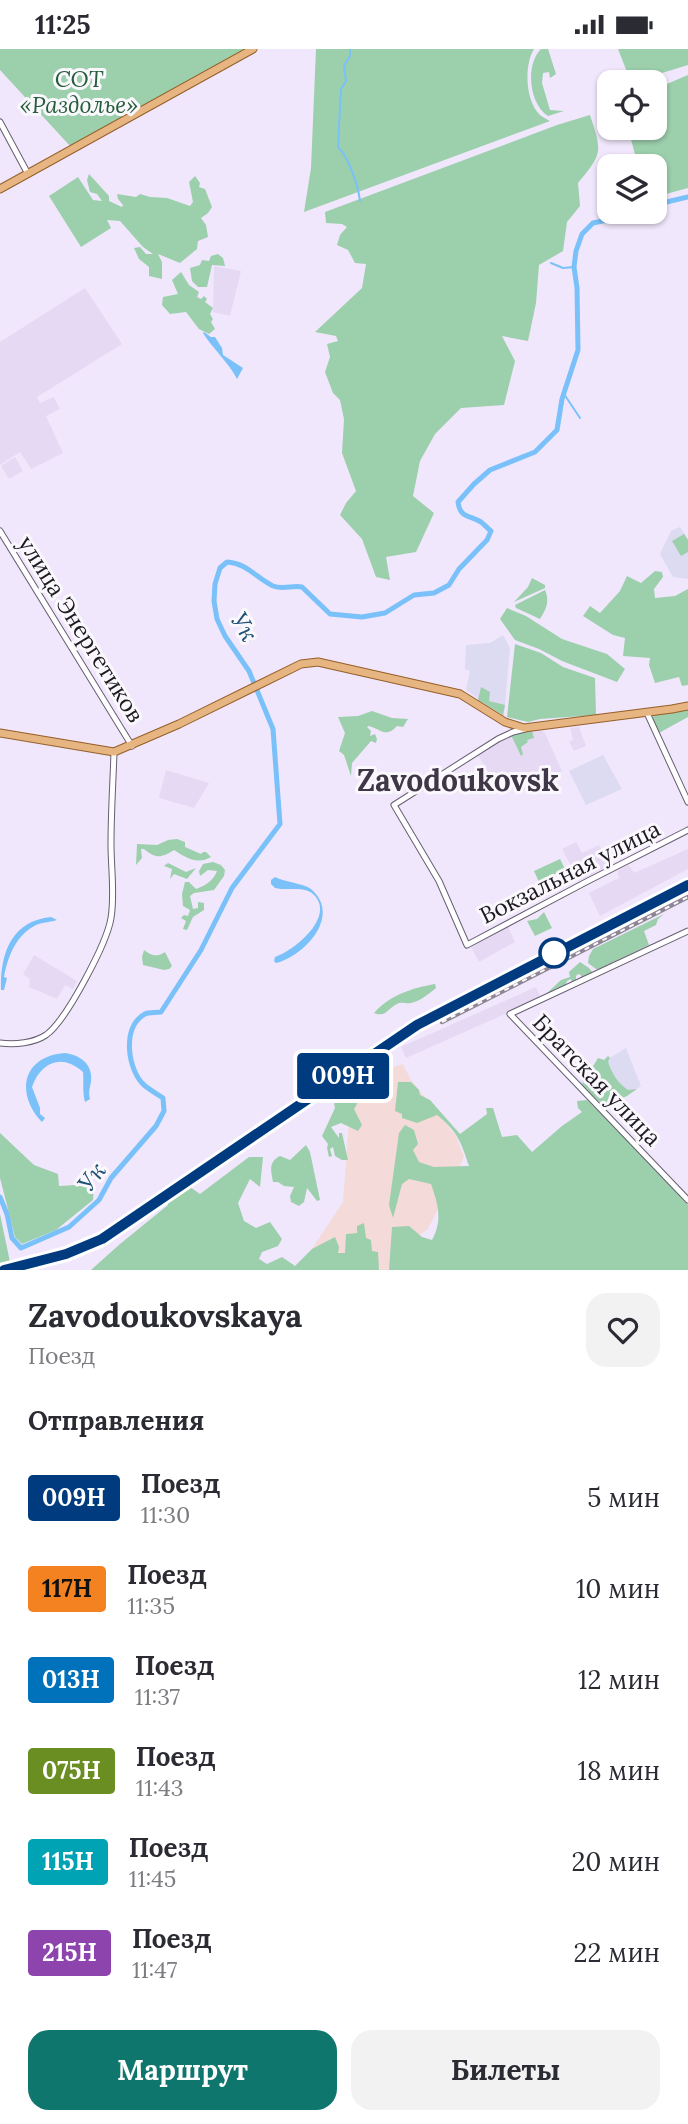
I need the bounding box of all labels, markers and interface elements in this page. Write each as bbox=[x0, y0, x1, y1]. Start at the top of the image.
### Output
text: 11:25 bbox=[35, 8, 91, 41]
park label: СОТ «Раздолье» bbox=[20, 64, 138, 119]
map controls bbox=[597, 70, 667, 224]
button: locate bbox=[597, 70, 667, 140]
button: layers bbox=[597, 154, 667, 224]
street label: улица Энергетиков bbox=[12, 530, 151, 727]
water label: Ук bbox=[224, 607, 265, 647]
district label: Zavodoukovsk bbox=[357, 761, 559, 799]
street label: Вокзальная улица bbox=[475, 813, 665, 930]
unlabelled marker bbox=[539, 938, 569, 968]
street label: Братская улица bbox=[527, 1008, 668, 1152]
line badge: 009Н bbox=[294, 1053, 392, 1099]
text: 009Н bbox=[311, 1060, 375, 1091]
water label: Ук bbox=[71, 1156, 113, 1197]
button: heart bbox=[586, 1293, 660, 1367]
text: Zavodoukovskaya bbox=[28, 1294, 302, 1336]
text: Поезд bbox=[28, 1341, 95, 1370]
text: Отправления bbox=[28, 1404, 204, 1437]
text: Поезд bbox=[141, 1467, 220, 1500]
text: 5 мин bbox=[587, 1481, 660, 1514]
text: 009Н bbox=[42, 1482, 106, 1513]
text: 11:30 bbox=[141, 1500, 190, 1529]
text: Поезд bbox=[127, 1558, 207, 1591]
text: 10 мин bbox=[576, 1572, 660, 1605]
text: 117Н bbox=[42, 1573, 92, 1604]
text: 11:35 bbox=[127, 1591, 175, 1620]
text: Поезд bbox=[135, 1649, 215, 1682]
text: 12 мин bbox=[578, 1663, 660, 1696]
text: 013Н bbox=[42, 1664, 100, 1695]
text: 11:37 bbox=[135, 1682, 180, 1711]
text: Поезд bbox=[136, 1740, 216, 1773]
text: 18 мин bbox=[577, 1754, 660, 1787]
text: 075Н bbox=[42, 1755, 101, 1786]
text: 11:43 bbox=[136, 1773, 184, 1802]
text: Поезд bbox=[129, 1831, 209, 1864]
text: 20 мин bbox=[571, 1845, 660, 1878]
text: 115Н bbox=[42, 1846, 94, 1877]
text: 11:45 bbox=[129, 1864, 176, 1893]
text: Поезд bbox=[132, 1922, 212, 1955]
text: 22 мин bbox=[574, 1936, 660, 1969]
text: 215Н bbox=[42, 1937, 97, 1968]
text: 11:47 bbox=[132, 1955, 177, 1984]
button: Маршрут bbox=[28, 2030, 337, 2110]
button: Билеты bbox=[351, 2030, 660, 2110]

